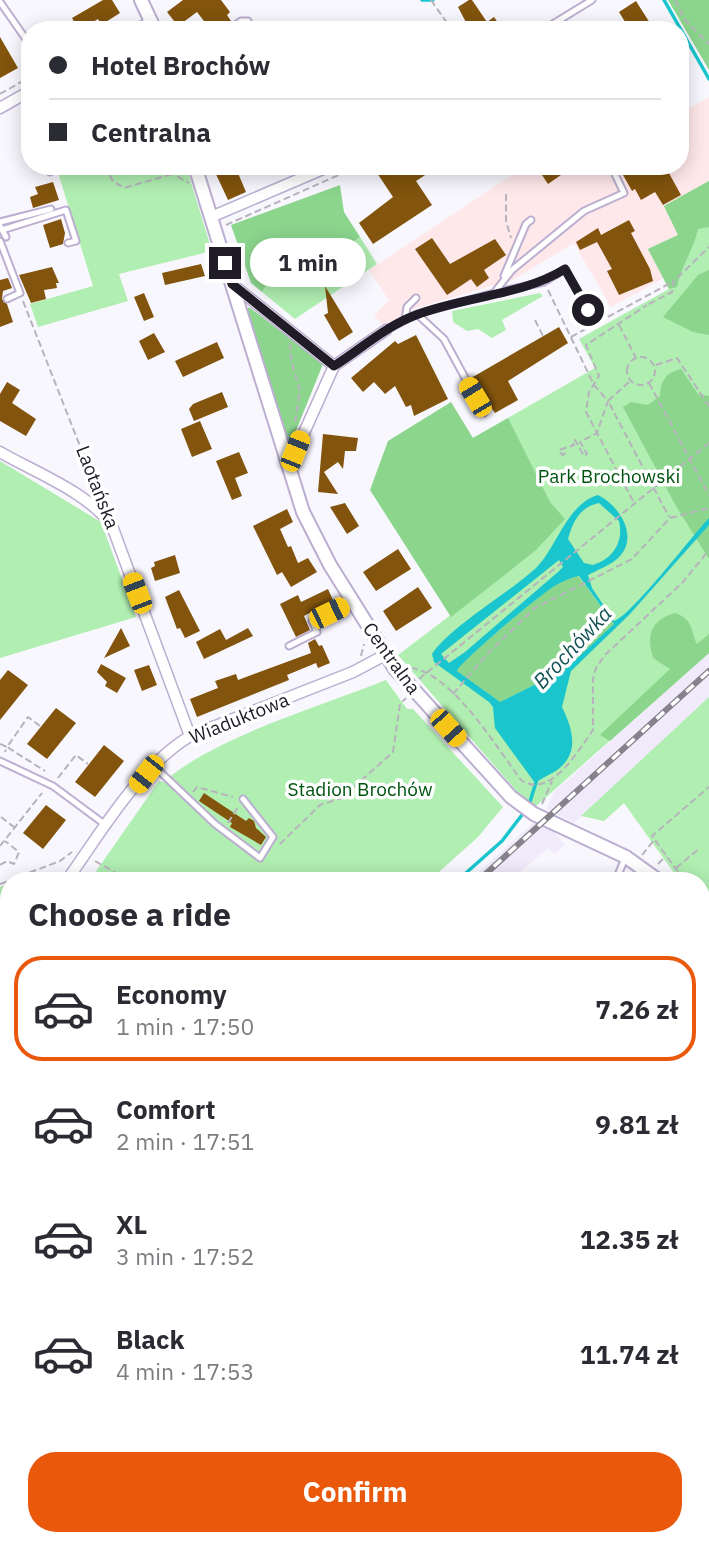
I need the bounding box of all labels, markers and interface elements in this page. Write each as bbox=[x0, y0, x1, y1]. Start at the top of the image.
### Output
text: Hotel Brochów bbox=[91, 48, 270, 82]
text: Centralna bbox=[91, 115, 211, 149]
callout: 1 min bbox=[250, 238, 365, 288]
route end bbox=[209, 247, 241, 279]
text: 1 min bbox=[278, 247, 338, 277]
route start bbox=[572, 294, 604, 326]
car bbox=[456, 374, 495, 420]
car bbox=[278, 428, 313, 474]
street label: Laotańska bbox=[71, 442, 125, 532]
park label: Park Brochowski bbox=[538, 464, 680, 488]
car bbox=[120, 570, 155, 616]
car bbox=[306, 594, 353, 632]
water label: Brochówka bbox=[526, 600, 618, 694]
street label: Centralna bbox=[358, 617, 426, 699]
street label: Wiaduktowa bbox=[186, 687, 292, 749]
car bbox=[427, 705, 470, 751]
car bbox=[125, 751, 168, 797]
park label: Stadion Brochów bbox=[288, 777, 432, 801]
text: Choose a ride bbox=[28, 893, 231, 935]
icon: car bbox=[32, 977, 95, 1040]
text: Economy bbox=[116, 977, 227, 1011]
text: 7.26 zł bbox=[595, 992, 678, 1026]
text: 1 min · 17:50 bbox=[116, 1011, 254, 1041]
icon: car bbox=[32, 1092, 95, 1155]
text: Comfort bbox=[116, 1092, 215, 1126]
text: 9.81 zł bbox=[595, 1107, 678, 1141]
text: 2 min · 17:51 bbox=[116, 1126, 254, 1156]
icon: car bbox=[32, 1207, 95, 1270]
text: XL bbox=[116, 1207, 147, 1241]
text: 12.35 zł bbox=[580, 1222, 678, 1256]
text: 3 min · 17:52 bbox=[116, 1241, 254, 1271]
icon: car bbox=[32, 1322, 95, 1385]
text: Black bbox=[116, 1322, 184, 1356]
text: 11.74 zł bbox=[580, 1337, 678, 1371]
text: 4 min · 17:53 bbox=[116, 1356, 254, 1386]
button: Confirm bbox=[28, 1452, 682, 1532]

